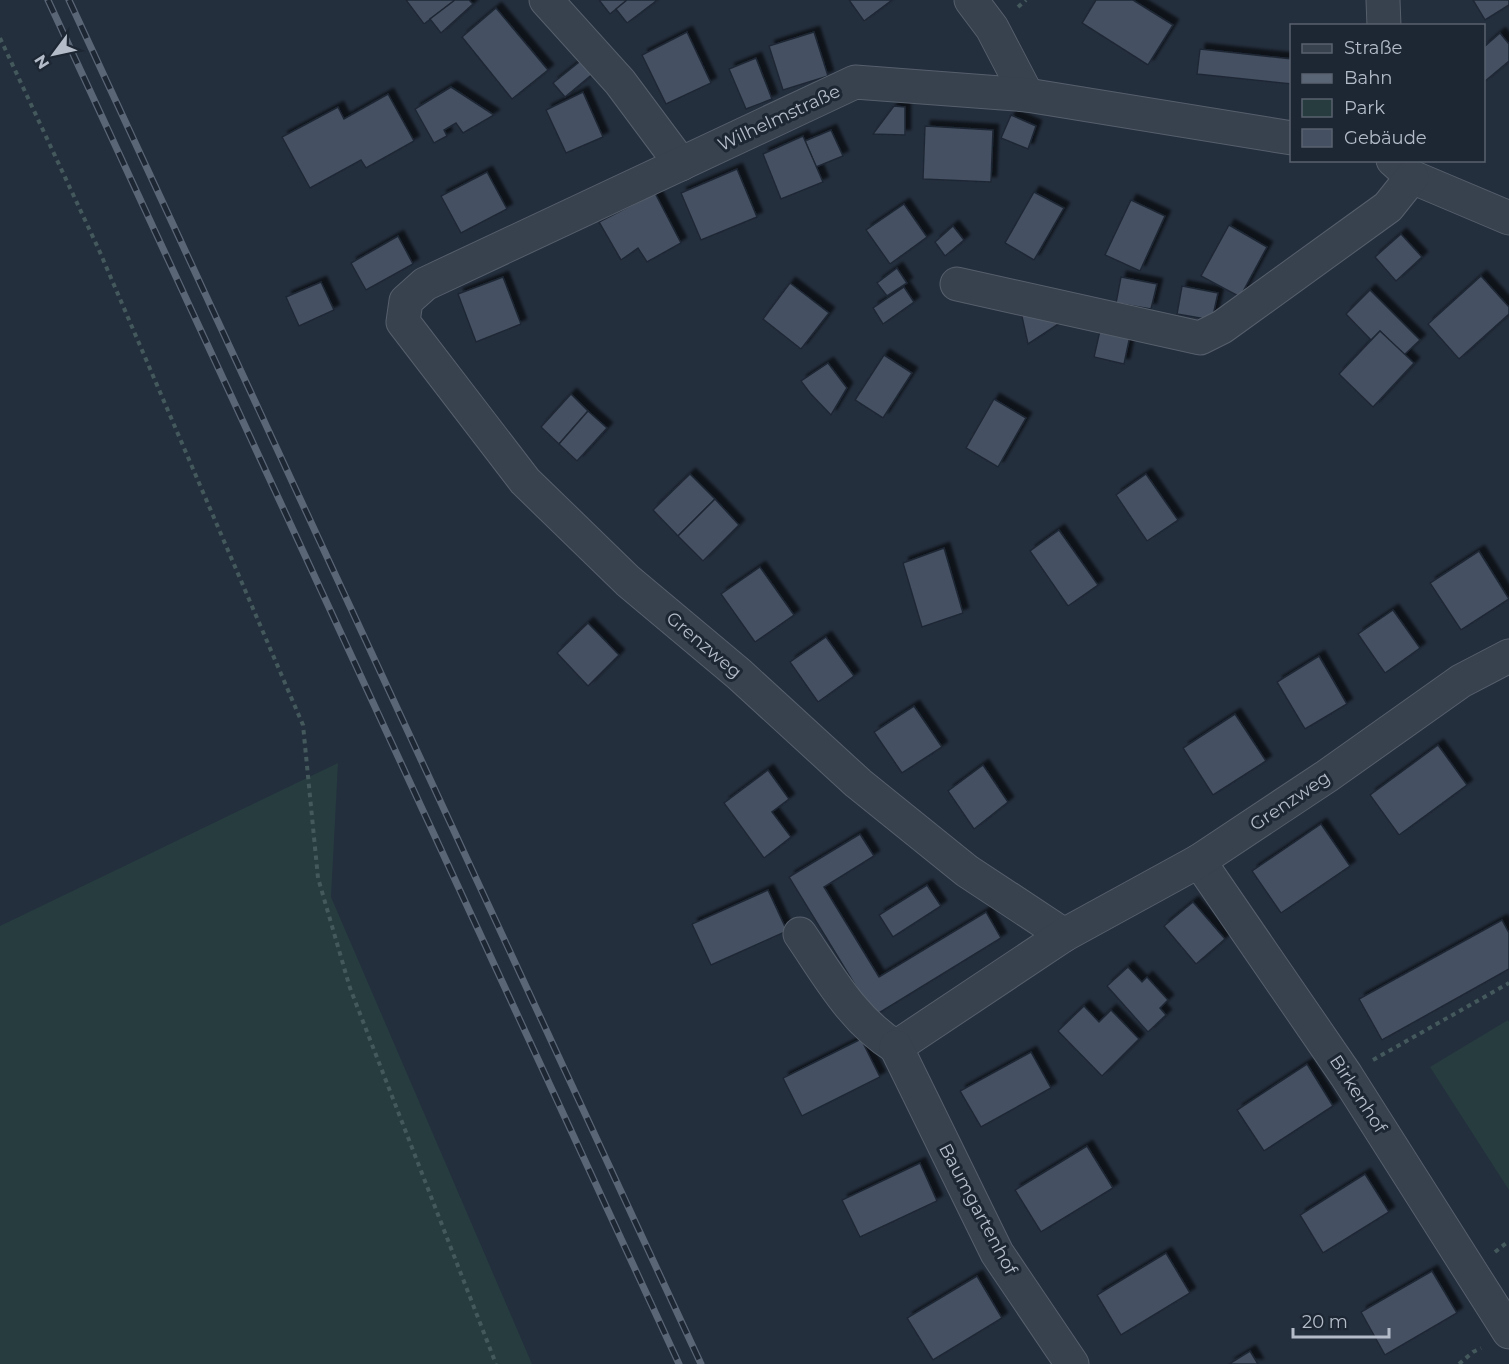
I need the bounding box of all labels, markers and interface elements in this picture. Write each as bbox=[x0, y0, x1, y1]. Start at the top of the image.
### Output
north arrow bbox=[24, 24, 84, 84]
legend bbox=[1290, 24, 1485, 162]
text: Straße bbox=[1344, 37, 1403, 59]
text: N bbox=[30, 51, 53, 72]
text: Bahn bbox=[1344, 67, 1393, 89]
street label: Wilhelmstraße bbox=[714, 80, 844, 156]
text: Park bbox=[1344, 97, 1385, 119]
text: Gebäude bbox=[1344, 127, 1427, 149]
street label: Grenzweg bbox=[662, 607, 746, 683]
street label: Grenzweg bbox=[1246, 766, 1334, 836]
street label: Birkenhof bbox=[1325, 1051, 1392, 1138]
street label: Baumgartenhof bbox=[934, 1140, 1022, 1279]
scale bar bbox=[1293, 1301, 1389, 1339]
text: 20 m bbox=[1302, 1311, 1348, 1333]

